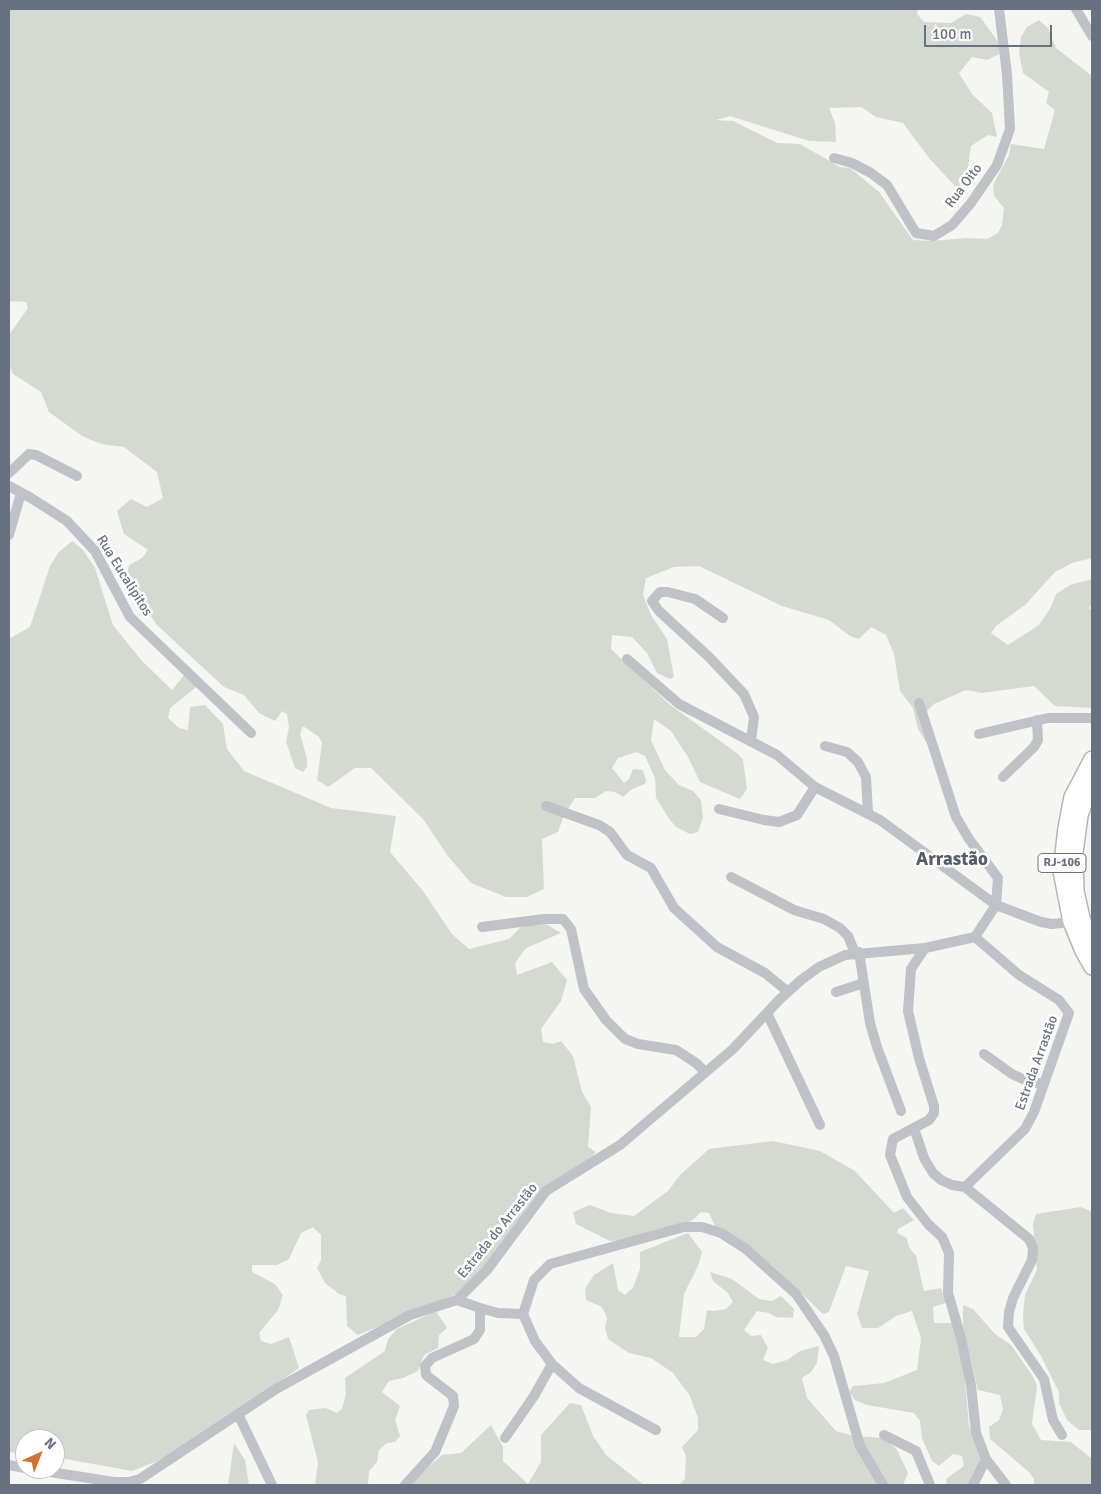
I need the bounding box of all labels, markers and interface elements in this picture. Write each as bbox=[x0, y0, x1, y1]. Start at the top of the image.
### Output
scale bar bbox=[926, 15, 1054, 47]
text: 100 m bbox=[932, 25, 972, 43]
street label: Rua Oito bbox=[942, 161, 986, 211]
street label: Rua Eucalipitos bbox=[92, 532, 156, 620]
district label: Arrastão bbox=[916, 849, 988, 871]
road number: RJ-106 bbox=[1038, 854, 1086, 872]
street label: Estrada Arrastão bbox=[1012, 1013, 1062, 1113]
street label: Estrada do Arrastão bbox=[454, 1180, 542, 1282]
north arrow bbox=[15, 1429, 65, 1479]
text: N bbox=[41, 1434, 59, 1453]

